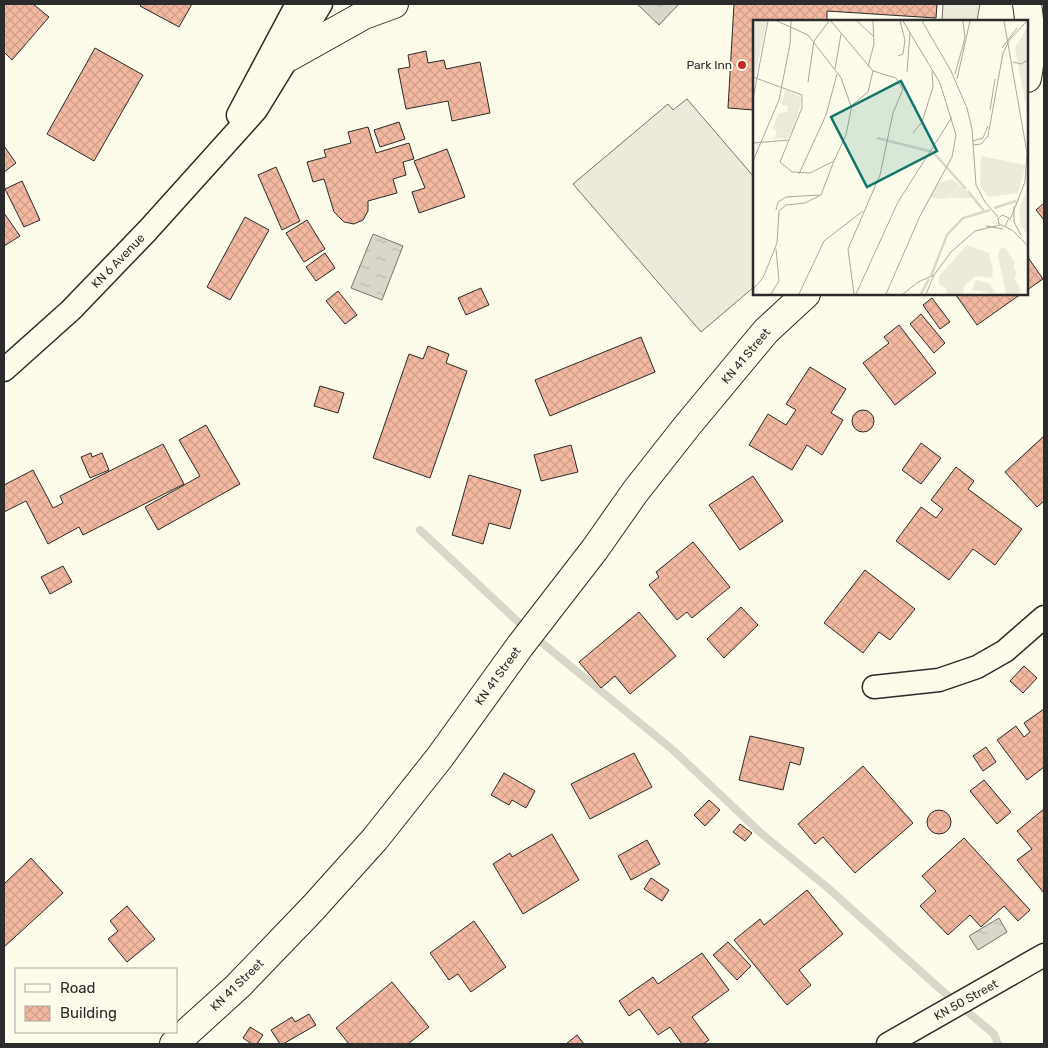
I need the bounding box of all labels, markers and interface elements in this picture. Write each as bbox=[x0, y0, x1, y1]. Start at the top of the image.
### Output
inset map bbox=[753, 20, 1028, 295]
place label: Park Inn bbox=[686, 58, 732, 72]
marker: Park Inn bbox=[736, 59, 748, 71]
street label: KN 6 Avenue bbox=[89, 231, 148, 291]
street label: KN 41 Street bbox=[719, 325, 774, 387]
street label: KN 41 Street bbox=[472, 644, 524, 708]
street label: KN 41 Street bbox=[208, 956, 267, 1014]
legend bbox=[15, 968, 178, 1033]
street label: KN 50 Street bbox=[932, 977, 1001, 1023]
text: Road bbox=[60, 979, 96, 997]
text: Building bbox=[60, 1004, 117, 1022]

